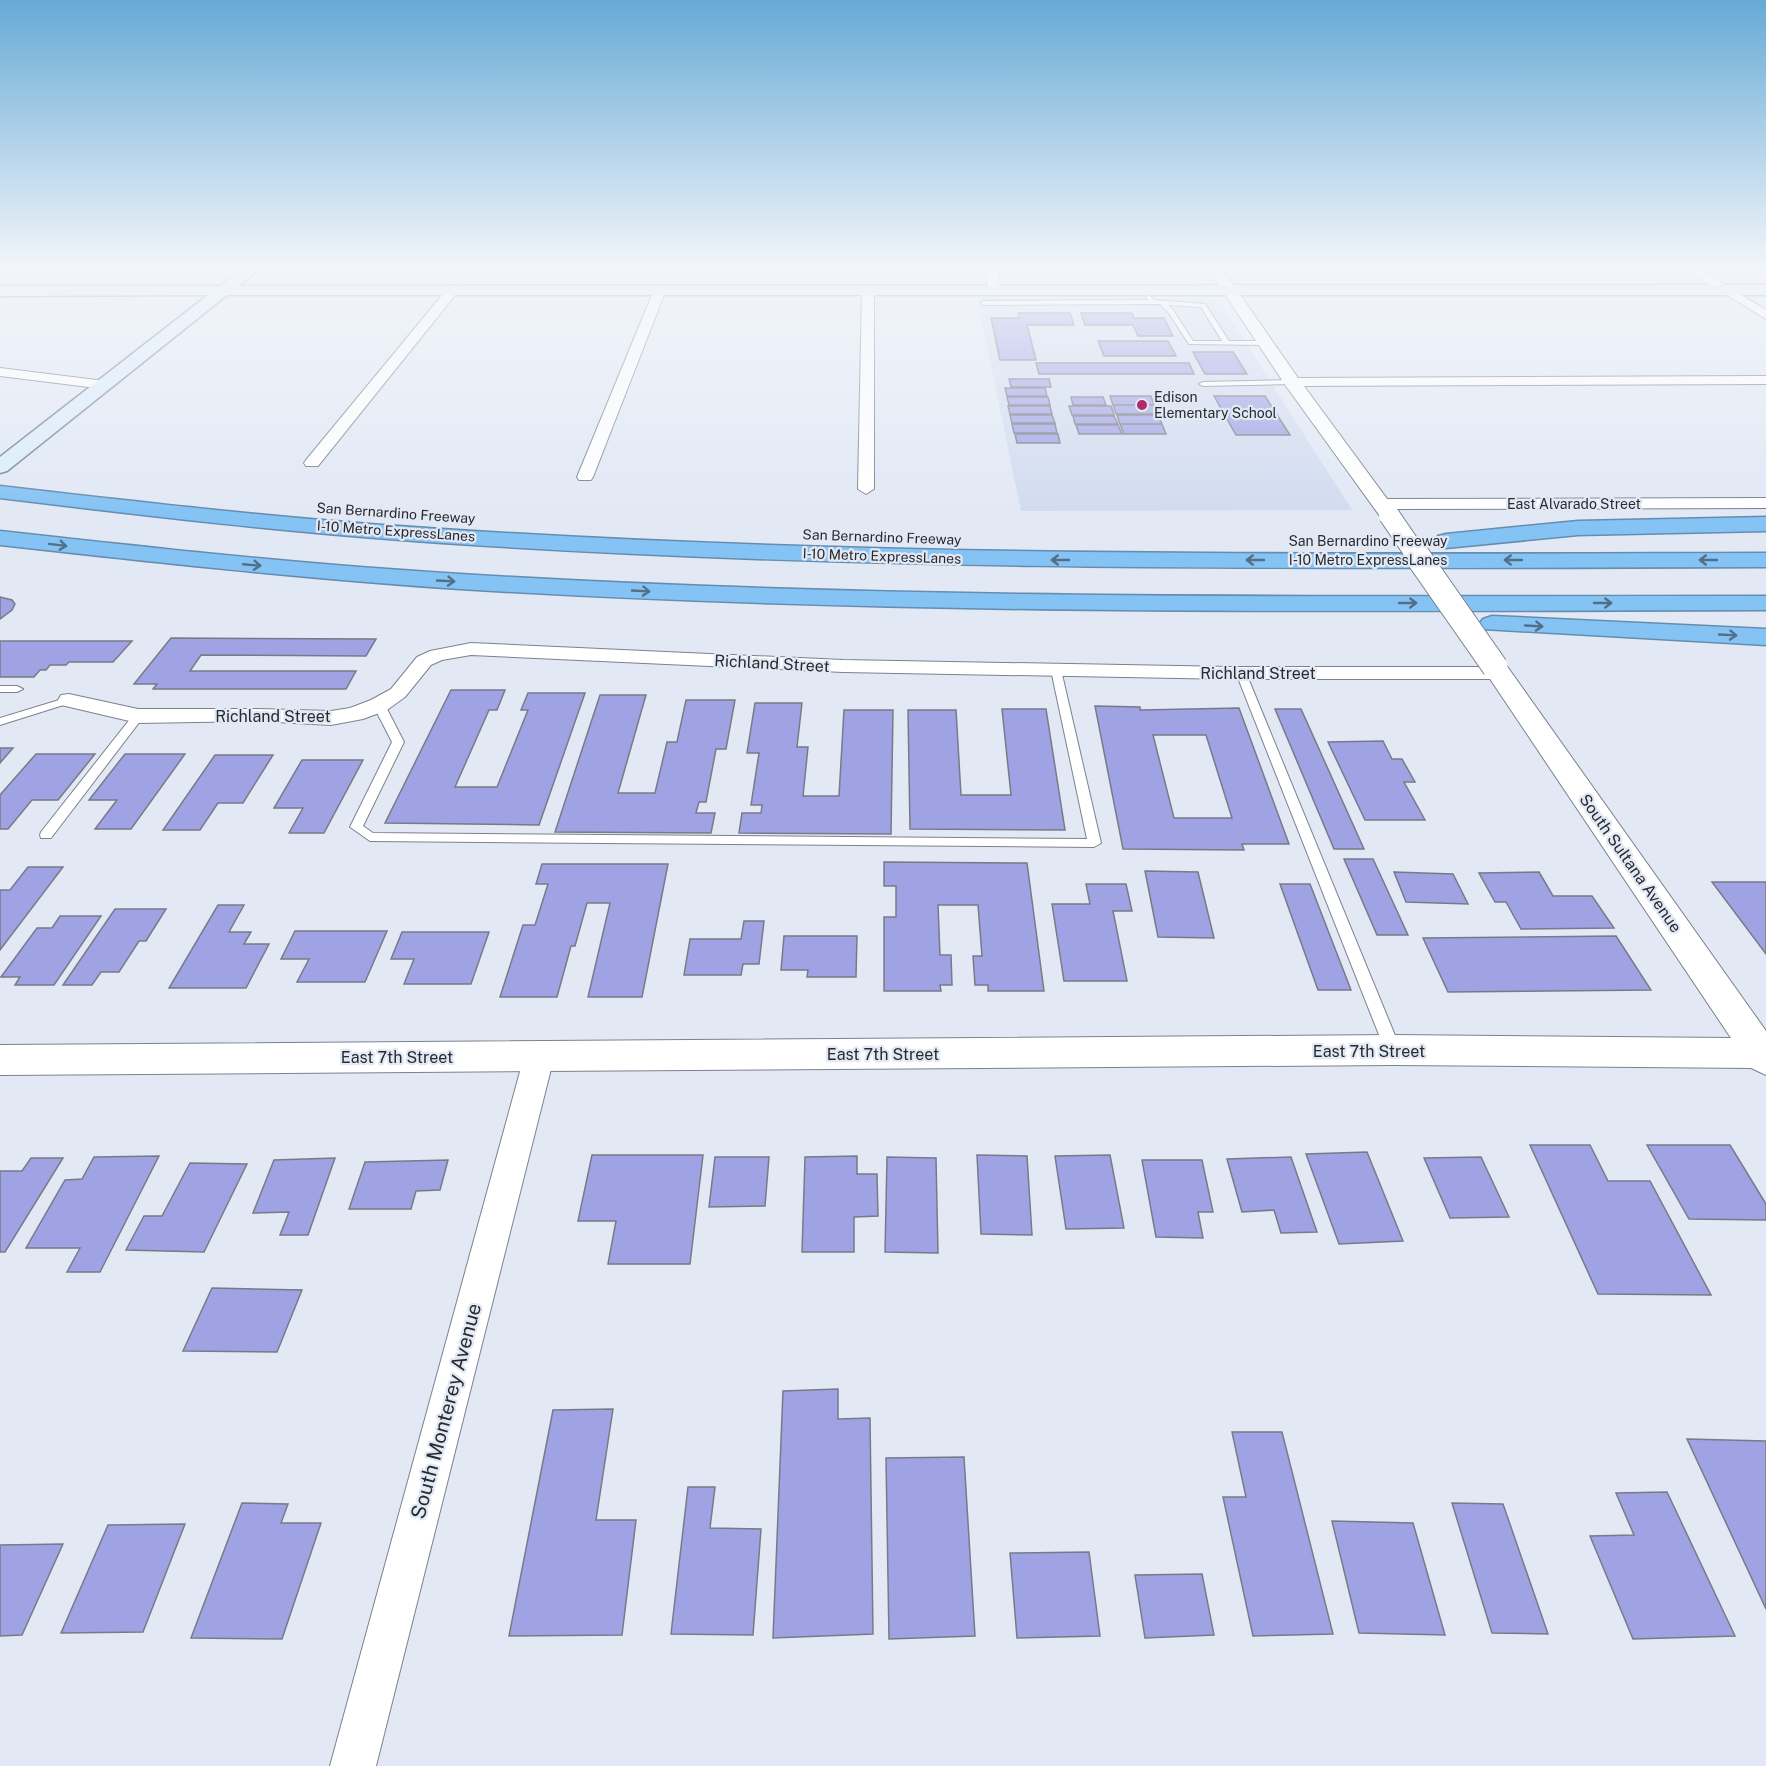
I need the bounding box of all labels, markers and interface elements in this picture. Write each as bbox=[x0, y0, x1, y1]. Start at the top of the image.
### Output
place label: Edison Elementary School bbox=[1154, 389, 1277, 421]
marker: Edison Elementary School bbox=[1135, 398, 1149, 412]
street label: East Alvarado Street bbox=[1507, 496, 1641, 512]
street label: San Bernardino Freeway bbox=[316, 499, 476, 527]
street label: I-10 Metro ExpressLanes bbox=[316, 517, 476, 545]
street label: San Bernardino Freeway bbox=[802, 526, 962, 548]
street label: San Bernardino Freeway bbox=[1288, 533, 1448, 549]
one-way arrow bbox=[48, 540, 68, 551]
street label: I-10 Metro ExpressLanes bbox=[802, 545, 962, 567]
street label: I-10 Metro ExpressLanes bbox=[1289, 552, 1447, 568]
one-way arrow bbox=[1050, 554, 1070, 566]
one-way arrow bbox=[1245, 554, 1265, 566]
one-way arrow bbox=[1503, 554, 1523, 566]
one-way arrow bbox=[1698, 554, 1718, 566]
one-way arrow bbox=[242, 560, 262, 571]
one-way arrow bbox=[436, 575, 456, 586]
one-way arrow bbox=[631, 585, 651, 596]
one-way arrow bbox=[1398, 597, 1418, 609]
one-way arrow bbox=[1593, 597, 1613, 609]
one-way arrow bbox=[1523, 620, 1543, 632]
one-way arrow bbox=[1718, 630, 1738, 641]
street label: Richland Street bbox=[714, 651, 830, 676]
street label: Richland Street bbox=[1200, 664, 1316, 683]
street label: Richland Street bbox=[215, 707, 331, 726]
street label: South Sultana Avenue bbox=[1576, 790, 1686, 936]
street label: East 7th Street bbox=[1313, 1042, 1425, 1061]
street label: East 7th Street bbox=[827, 1045, 939, 1064]
street label: East 7th Street bbox=[341, 1048, 453, 1067]
street label: South Monterey Avenue bbox=[406, 1301, 486, 1521]

